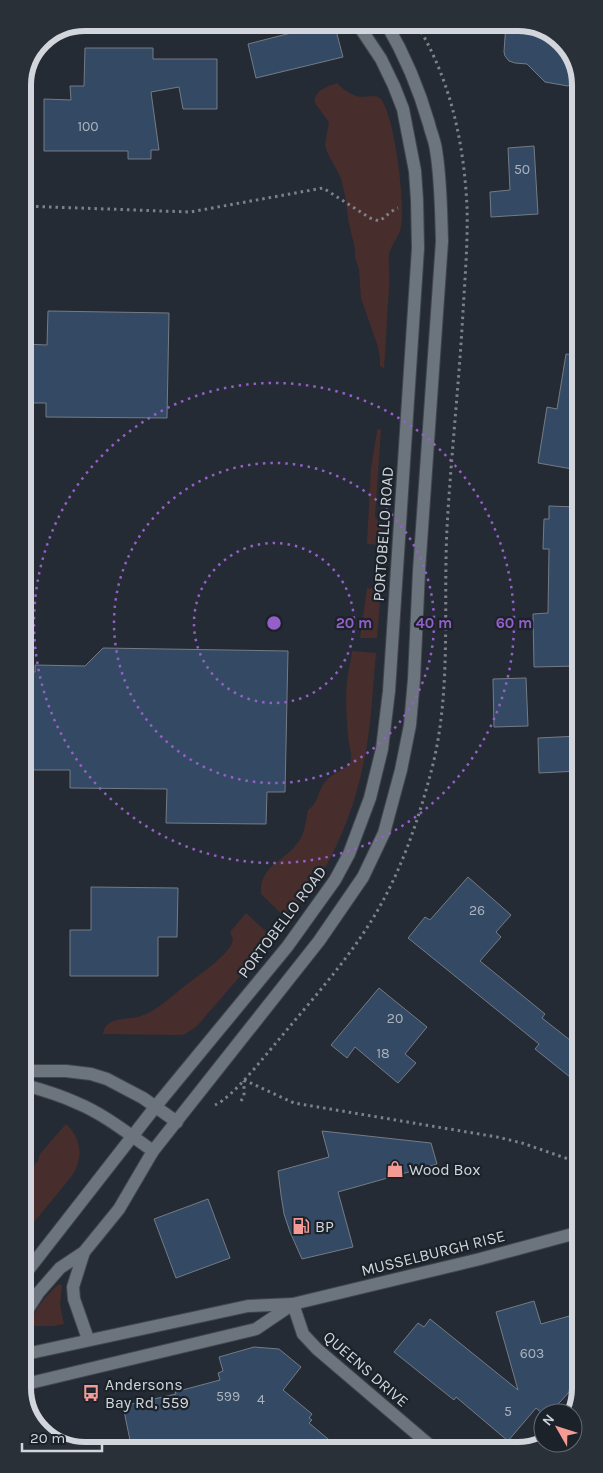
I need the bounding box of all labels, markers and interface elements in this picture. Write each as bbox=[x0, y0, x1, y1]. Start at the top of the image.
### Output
house number: 100 bbox=[77, 118, 99, 135]
house number: 50 bbox=[514, 161, 530, 178]
street label: PORTOBELLO ROAD bbox=[369, 466, 397, 602]
centre of rings bbox=[265, 614, 283, 632]
text: 20 m bbox=[336, 614, 372, 632]
text: 40 m bbox=[416, 614, 452, 632]
text: 60 m bbox=[496, 614, 532, 632]
street label: PORTOBELLO ROAD bbox=[234, 862, 330, 982]
house number: 26 bbox=[469, 902, 485, 919]
house number: 20 bbox=[387, 1010, 403, 1027]
house number: 18 bbox=[376, 1045, 390, 1062]
shop icon: Wood Box bbox=[385, 1159, 405, 1179]
place label: Wood Box bbox=[409, 1160, 480, 1179]
fuel station icon: BP bbox=[291, 1216, 311, 1236]
place label: BP bbox=[315, 1217, 334, 1236]
street label: MUSSELBURGH RISE bbox=[359, 1226, 507, 1280]
street label: QUEENS DRIVE bbox=[320, 1327, 412, 1411]
house number: 603 bbox=[520, 1345, 544, 1362]
place label: Andersons Bay Rd, 559 bbox=[105, 1375, 189, 1412]
bus stop icon: Andersons Bay Rd, 559 bbox=[81, 1383, 101, 1403]
house number: 599 bbox=[216, 1388, 240, 1405]
house number: 4 bbox=[257, 1391, 265, 1408]
house number: 5 bbox=[504, 1403, 512, 1420]
north arrow bbox=[533, 1403, 583, 1453]
text: N bbox=[539, 1411, 558, 1429]
scale bar bbox=[22, 1420, 102, 1452]
text: 20 m bbox=[30, 1429, 65, 1447]

